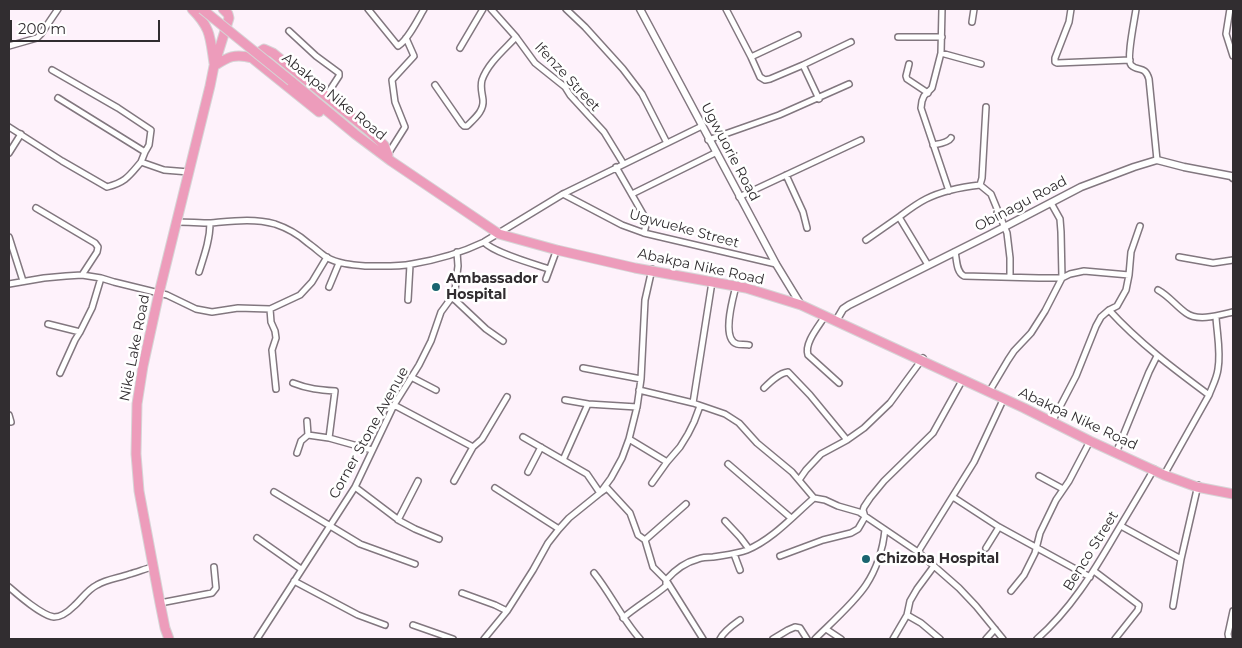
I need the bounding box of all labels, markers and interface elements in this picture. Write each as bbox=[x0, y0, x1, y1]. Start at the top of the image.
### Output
scale bar bbox=[12, 10, 162, 42]
text: 200 m bbox=[18, 19, 66, 38]
street label: Ifenze Street bbox=[531, 39, 603, 115]
street label: Abakpa Nike Road bbox=[278, 50, 390, 144]
street label: Ugwuorie Road bbox=[697, 100, 763, 204]
street label: Obinagu Road bbox=[972, 173, 1070, 235]
street label: Ugwueke Street bbox=[627, 206, 741, 252]
street label: Abakpa Nike Road bbox=[636, 245, 766, 289]
place label: Ambassador Hospital bbox=[446, 271, 538, 304]
marker: Ambassador Hospital bbox=[430, 281, 442, 293]
street label: Nike Lake Road bbox=[116, 293, 154, 403]
street label: Corner Stone Avenue bbox=[326, 364, 412, 502]
street label: Abakpa Nike Road bbox=[1016, 384, 1140, 454]
street label: Benco Street bbox=[1060, 508, 1122, 594]
place label: Chizoba Hospital bbox=[876, 551, 999, 567]
marker: Chizoba Hospital bbox=[860, 553, 872, 565]

